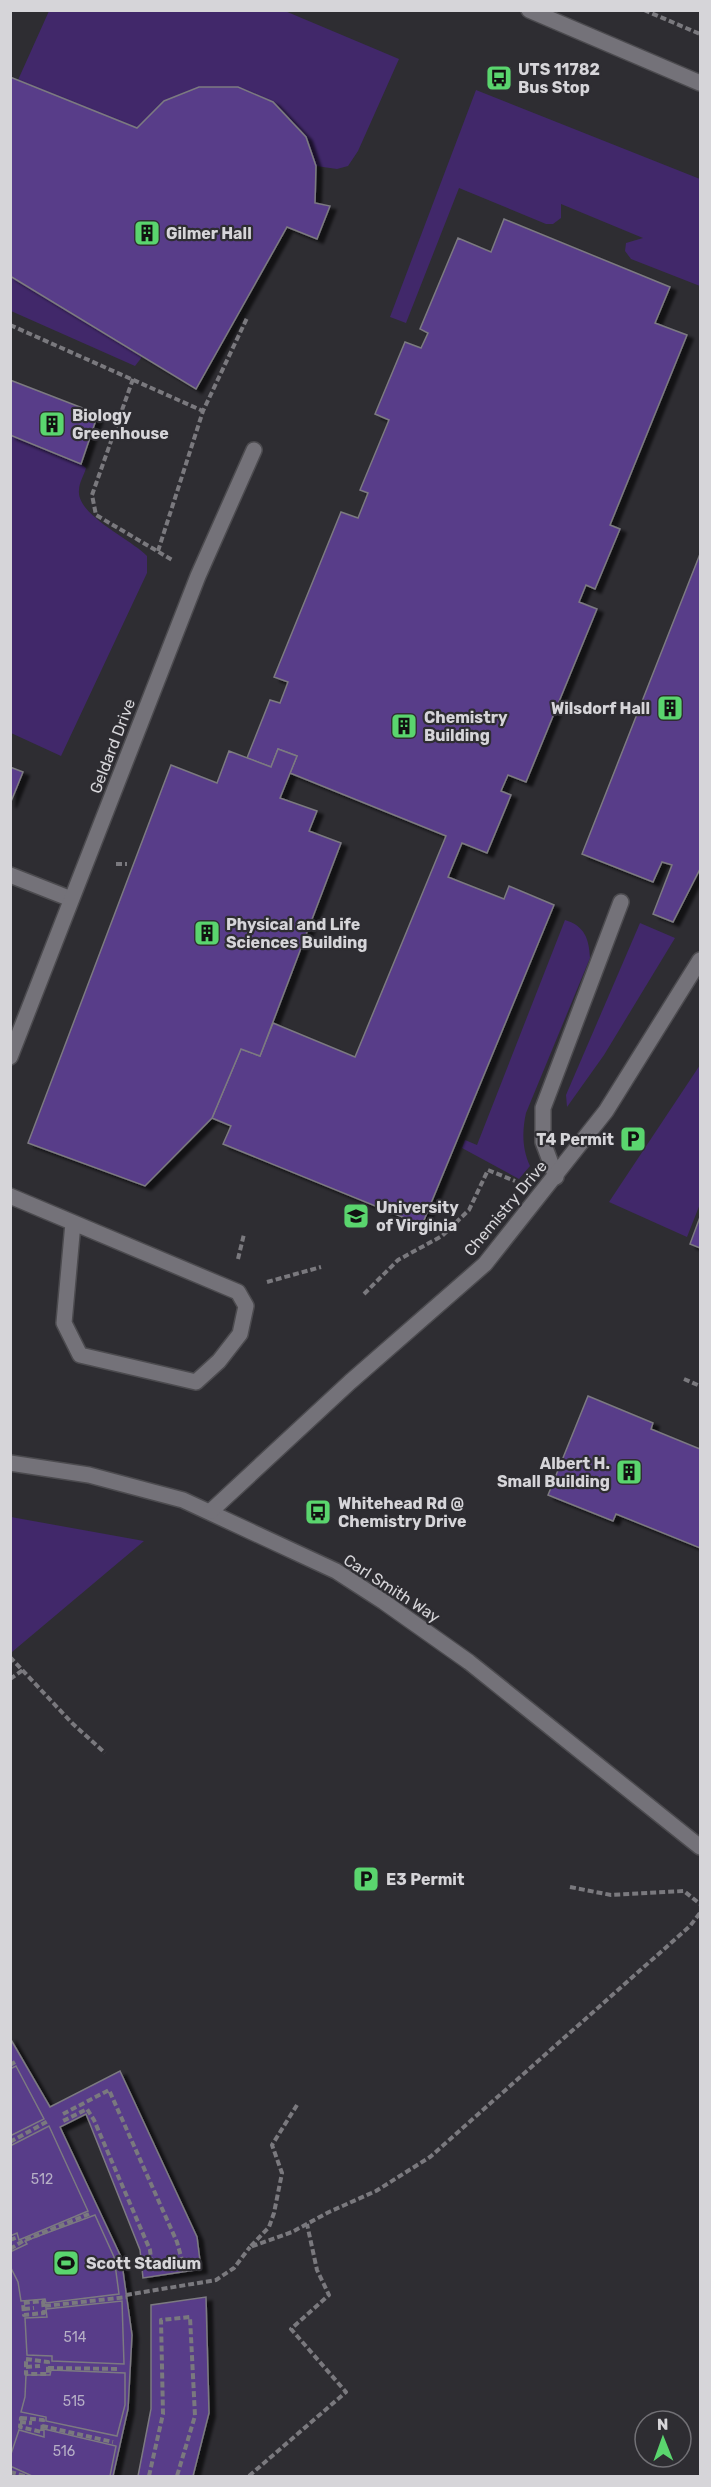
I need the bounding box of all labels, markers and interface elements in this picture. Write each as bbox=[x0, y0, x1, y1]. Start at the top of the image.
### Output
place label: UTS 11782 Bus Stop bbox=[518, 60, 600, 97]
bus stop icon: UTS 11782 Bus Stop bbox=[484, 63, 514, 93]
building icon: Gilmer Hall bbox=[132, 218, 162, 248]
place label: Gilmer Hall bbox=[166, 224, 252, 243]
place label: Biology Greenhouse bbox=[72, 406, 169, 443]
building icon: Biology Greenhouse bbox=[37, 409, 67, 439]
building icon: Wilsdorf Hall bbox=[655, 693, 685, 723]
street label: Geldard Drive bbox=[86, 696, 139, 796]
place label: Wilsdorf Hall bbox=[551, 699, 650, 718]
place label: Chemistry Building bbox=[424, 708, 508, 745]
building icon: Chemistry Building bbox=[389, 711, 419, 741]
place label: Physical and Life Sciences Building bbox=[226, 915, 367, 952]
building icon: Physical and Life Sciences Building bbox=[192, 918, 222, 948]
parking icon: T4 Permit bbox=[618, 1124, 648, 1154]
place label: T4 Permit bbox=[536, 1130, 615, 1149]
street label: Chemistry Drive bbox=[460, 1157, 551, 1260]
place label: University of Virginia bbox=[376, 1198, 459, 1235]
school or university icon: University of Virginia bbox=[341, 1201, 371, 1231]
place label: Albert H. Small Building bbox=[497, 1454, 610, 1491]
building icon: Albert H. Small Building bbox=[614, 1457, 644, 1487]
place label: Whitehead Rd @ Chemistry Drive bbox=[338, 1494, 466, 1531]
bus stop icon: Whitehead Rd @ Chemistry Drive bbox=[303, 1497, 333, 1527]
street label: Carl Smith Way bbox=[340, 1550, 444, 1627]
parking icon: E3 Permit bbox=[351, 1864, 381, 1894]
place label: E3 Permit bbox=[386, 1870, 465, 1889]
house number: 512 bbox=[31, 2171, 53, 2188]
sports icon: Scott Stadium bbox=[51, 2248, 81, 2278]
place label: Scott Stadium bbox=[86, 2254, 201, 2273]
house number: 514 bbox=[64, 2329, 87, 2346]
house number: 515 bbox=[63, 2393, 85, 2410]
north arrow bbox=[633, 2409, 693, 2469]
text: N bbox=[657, 2415, 669, 2434]
house number: 516 bbox=[53, 2443, 75, 2460]

